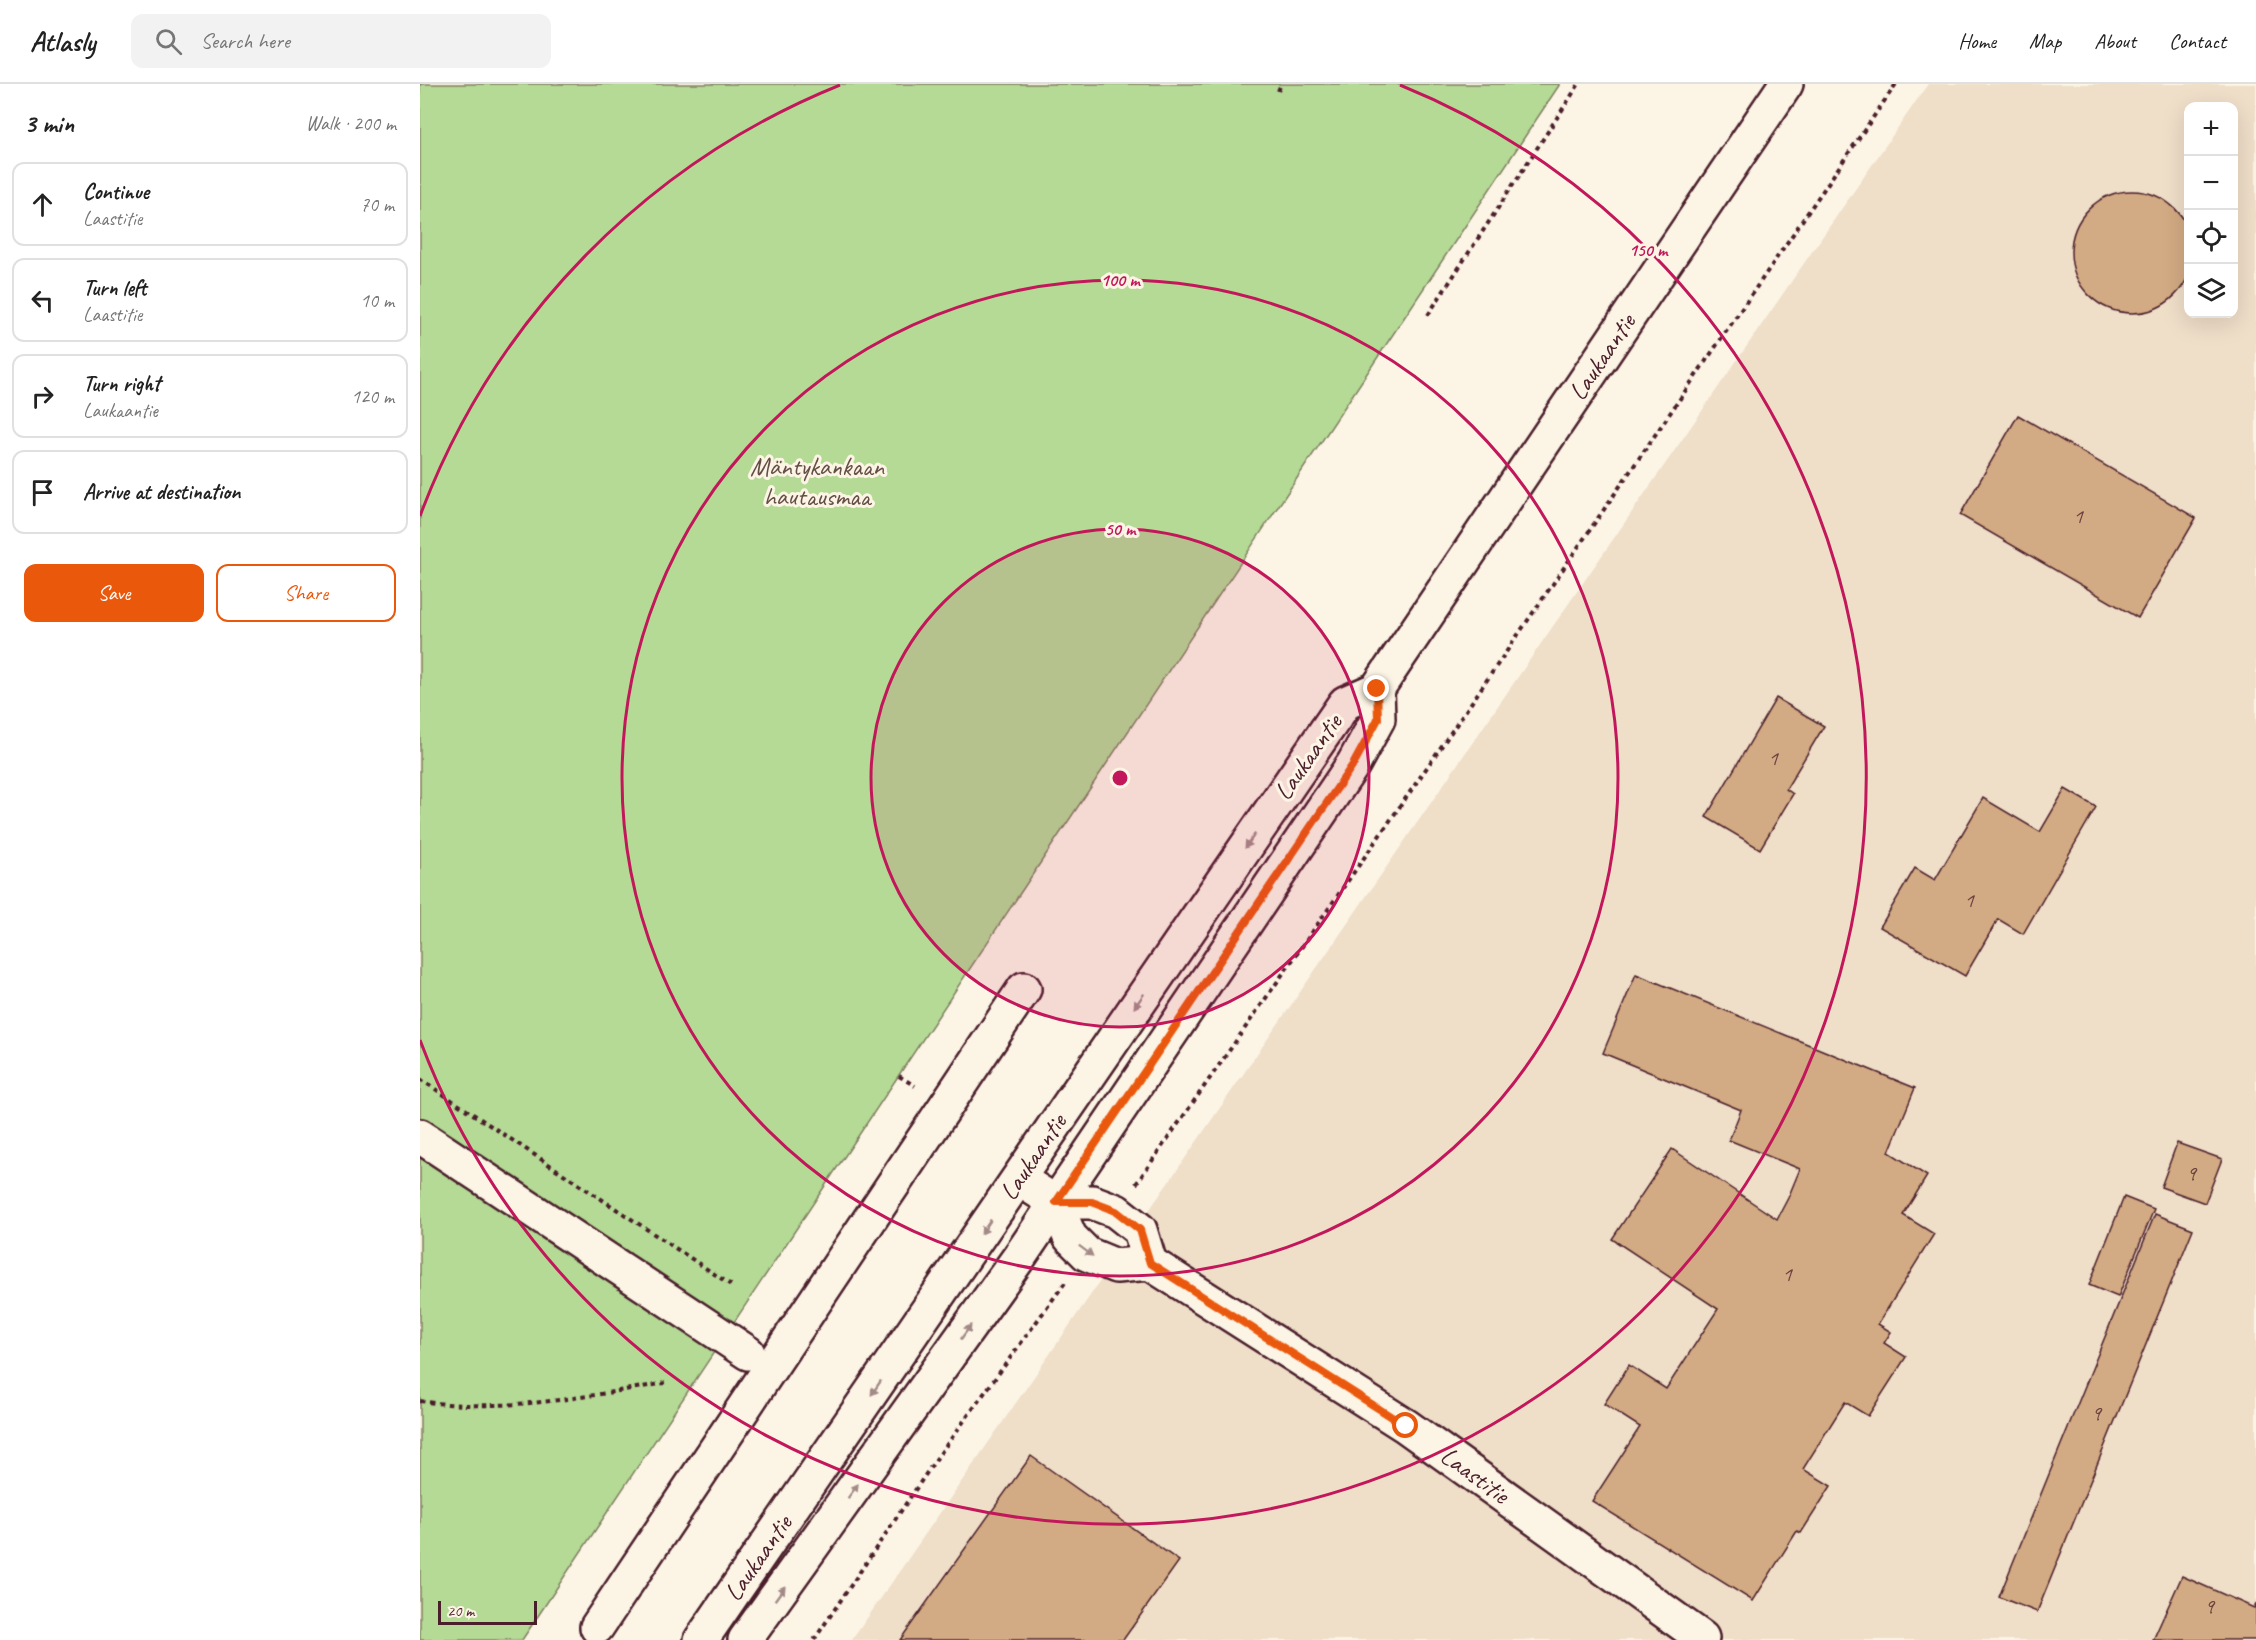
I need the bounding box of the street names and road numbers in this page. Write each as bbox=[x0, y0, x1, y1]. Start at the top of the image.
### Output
street label: Laukaantie bbox=[1561, 306, 1644, 407]
street label: Laukaantie bbox=[1267, 706, 1350, 806]
street label: Laukaantie bbox=[992, 1106, 1075, 1207]
street label: Laastitie bbox=[1434, 1439, 1517, 1512]
street label: Laukaantie bbox=[717, 1507, 800, 1607]

